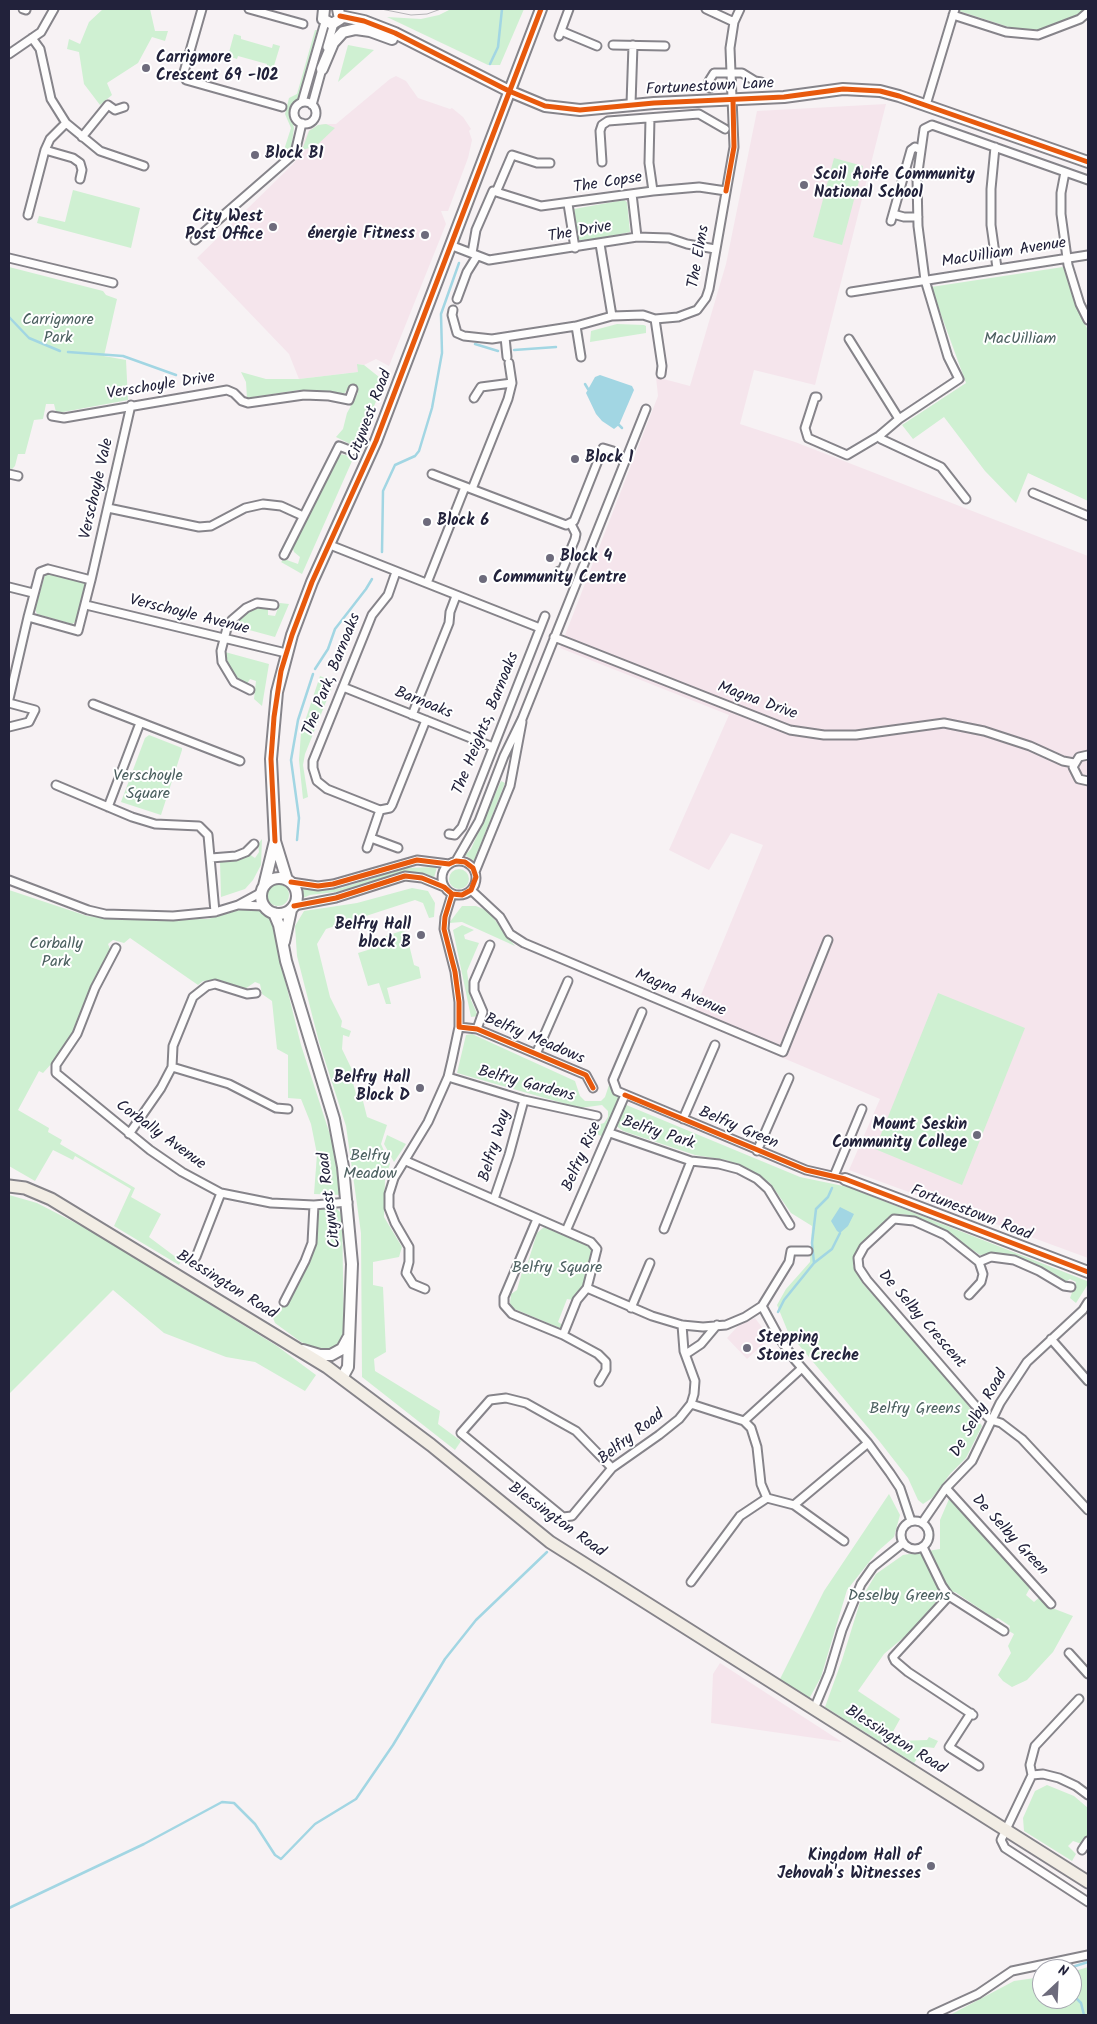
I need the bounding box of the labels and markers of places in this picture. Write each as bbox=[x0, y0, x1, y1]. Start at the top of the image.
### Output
place label: Carrigmore Crescent 69 -102 bbox=[156, 49, 279, 87]
marker: Carrigmore Crescent 69 -102 bbox=[140, 62, 152, 74]
place label: Block B1 bbox=[265, 145, 323, 165]
marker: Block B1 bbox=[249, 149, 261, 161]
place label: Scoil Aoife Community National School bbox=[814, 166, 975, 204]
marker: Scoil Aoife Community National School bbox=[798, 179, 810, 191]
place label: City West Post Office bbox=[185, 208, 263, 246]
marker: City West Post Office bbox=[267, 221, 279, 233]
place label: énergie Fitness bbox=[308, 225, 415, 245]
marker: énergie Fitness bbox=[419, 229, 431, 241]
place label: Block 1 bbox=[585, 449, 633, 469]
marker: Block 1 bbox=[569, 453, 581, 465]
place label: Block 6 bbox=[437, 512, 489, 532]
marker: Block 6 bbox=[421, 516, 433, 528]
place label: Block 4 bbox=[560, 548, 612, 568]
marker: Block 4 bbox=[544, 552, 556, 564]
place label: Community Centre bbox=[493, 569, 626, 589]
marker: Community Centre bbox=[477, 573, 489, 585]
place label: Belfry Hall block B bbox=[335, 916, 411, 954]
marker: Belfry Hall block B bbox=[415, 929, 427, 941]
place label: Belfry Hall Block D bbox=[334, 1069, 410, 1107]
marker: Belfry Hall Block D bbox=[414, 1082, 426, 1094]
place label: Mount Seskin Community College bbox=[832, 1116, 967, 1154]
marker: Mount Seskin Community College bbox=[971, 1129, 983, 1141]
place label: Stepping Stones Creche bbox=[757, 1329, 859, 1367]
marker: Stepping Stones Creche bbox=[741, 1342, 753, 1354]
place label: Kingdom Hall of Jehovah's Witnesses bbox=[777, 1847, 921, 1885]
marker: Kingdom Hall of Jehovah's Witnesses bbox=[925, 1860, 937, 1872]

